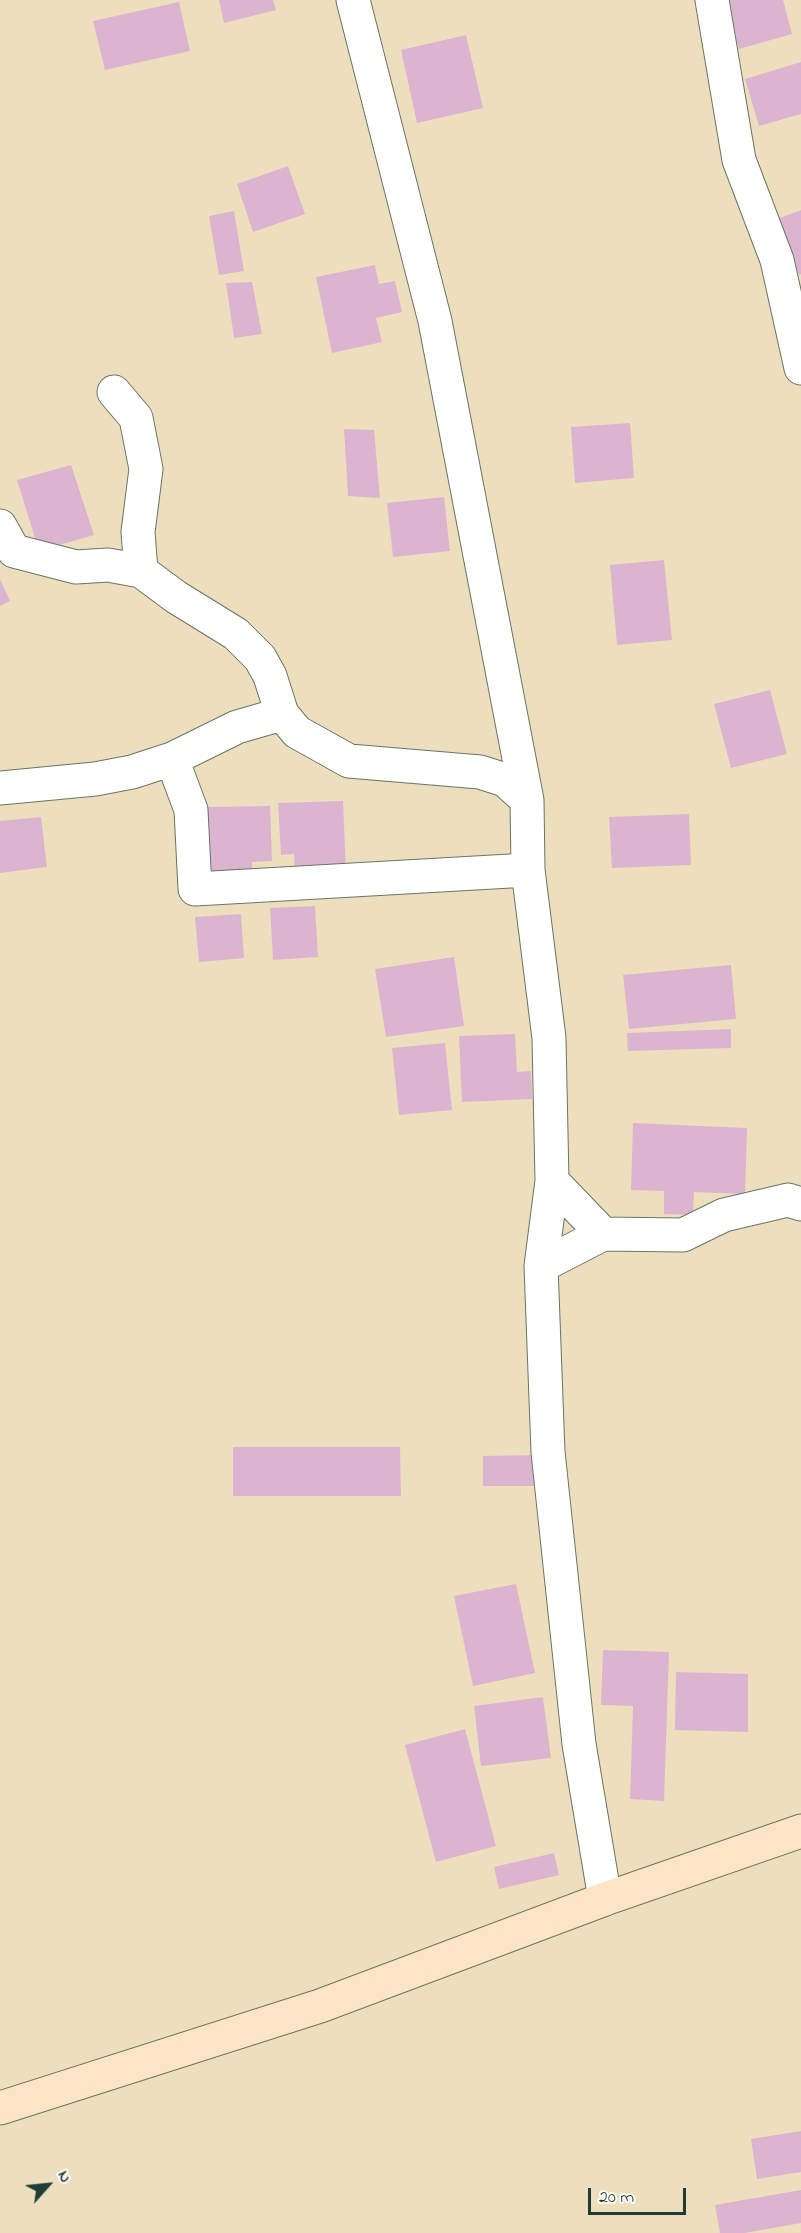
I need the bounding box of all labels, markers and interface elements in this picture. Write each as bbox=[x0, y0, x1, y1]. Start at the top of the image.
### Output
north arrow bbox=[18, 2155, 78, 2215]
text: N bbox=[51, 2167, 77, 2187]
scale bar bbox=[591, 2176, 688, 2214]
text: 20 m bbox=[599, 2185, 634, 2211]

